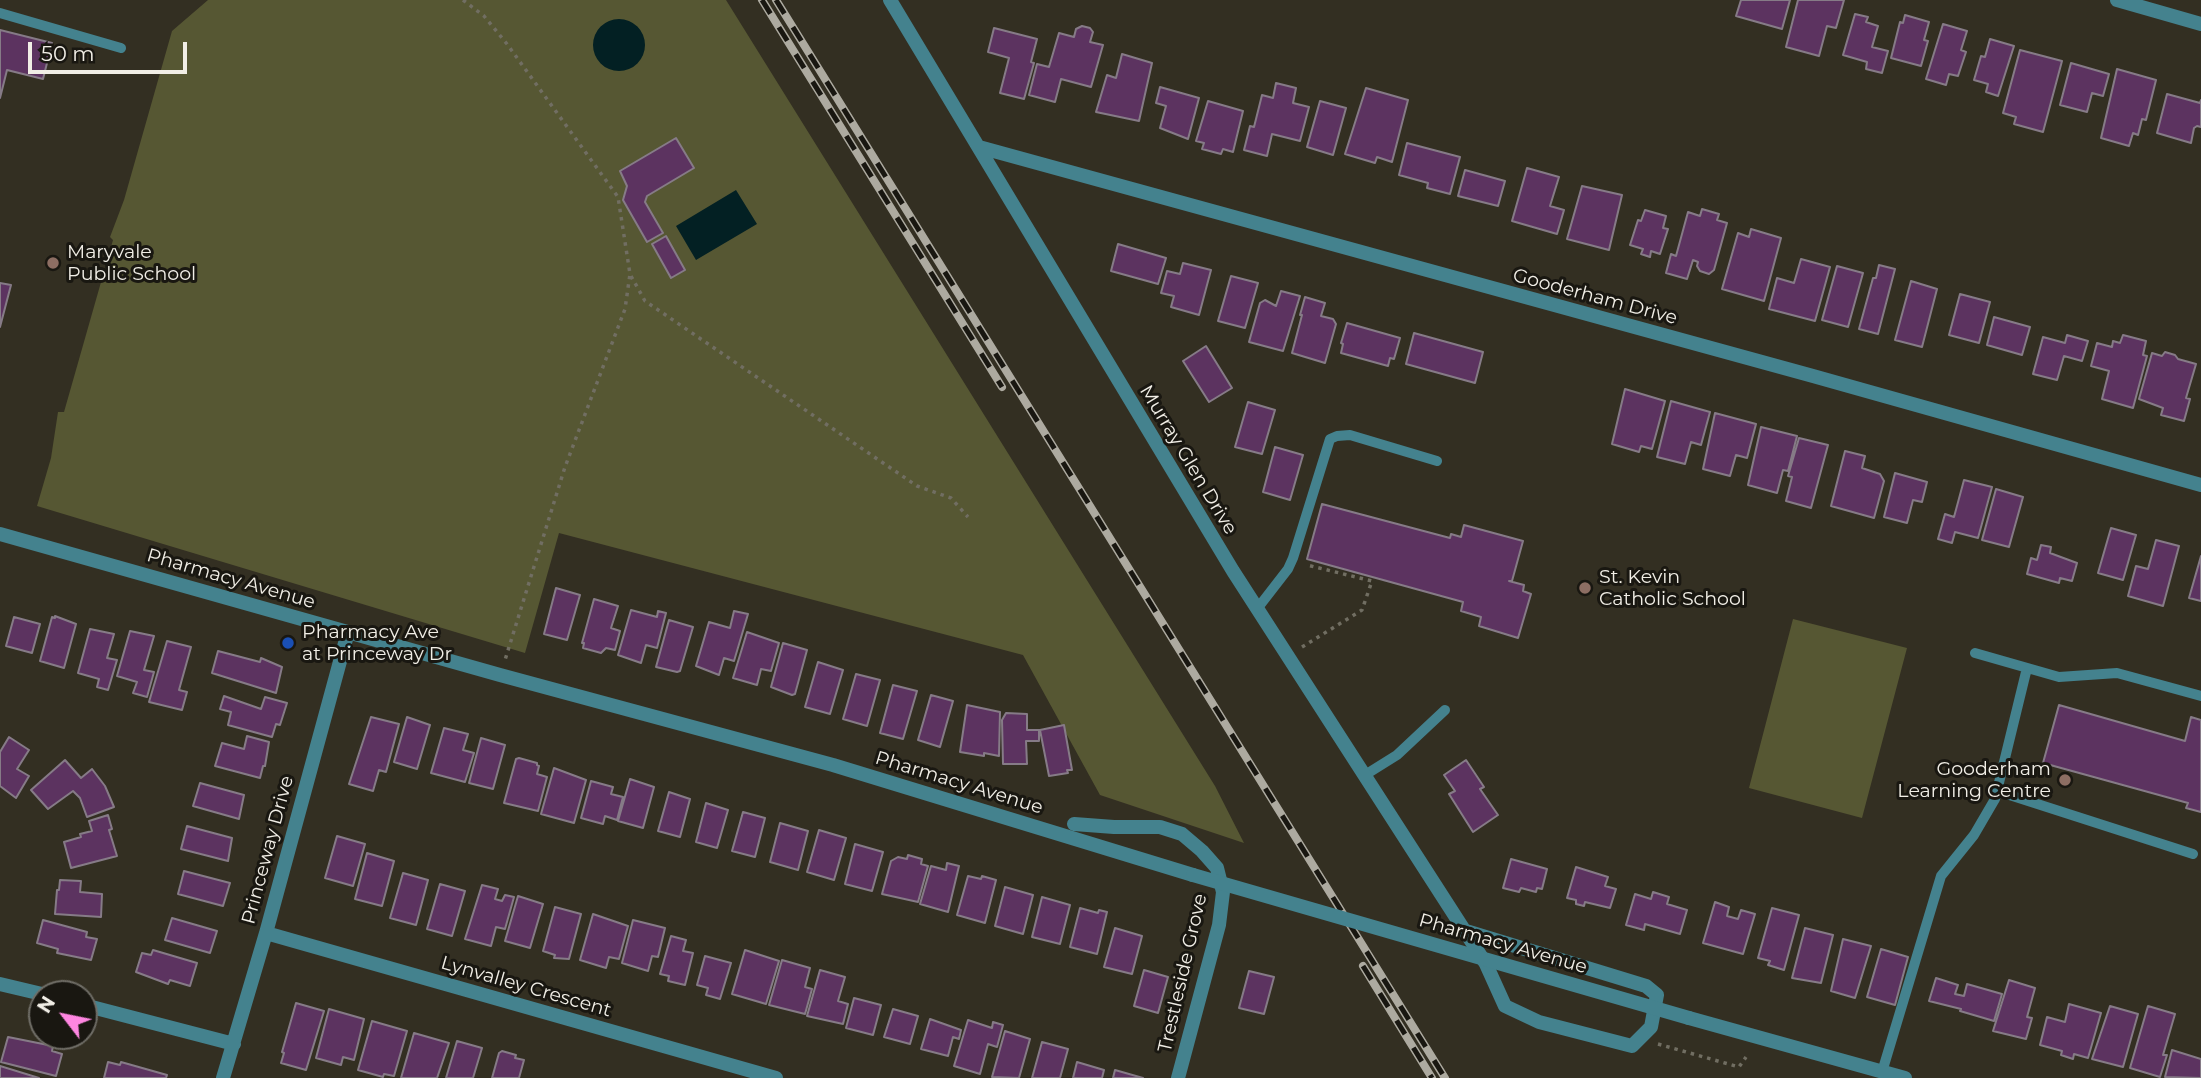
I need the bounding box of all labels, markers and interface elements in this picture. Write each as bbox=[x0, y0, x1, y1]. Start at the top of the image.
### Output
scale bar bbox=[32, 28, 191, 72]
text: 50 m bbox=[41, 41, 95, 66]
place label: Maryvale Public School bbox=[67, 241, 196, 285]
marker: Maryvale Public School bbox=[45, 255, 61, 271]
street label: Gooderham Drive bbox=[1510, 264, 1680, 330]
street label: Murray Glen Drive bbox=[1134, 381, 1242, 539]
street label: Pharmacy Avenue bbox=[144, 544, 318, 614]
place label: St. Kevin Catholic School bbox=[1599, 566, 1746, 610]
marker: St. Kevin Catholic School bbox=[1577, 580, 1593, 596]
place label: Pharmacy Ave at Princeway Dr bbox=[302, 621, 452, 665]
marker: Pharmacy Ave at Princeway Dr bbox=[280, 635, 296, 651]
street label: Pharmacy Avenue bbox=[872, 747, 1046, 819]
place label: Gooderham Learning Centre bbox=[1897, 758, 2051, 802]
marker: Gooderham Learning Centre bbox=[2057, 772, 2073, 788]
street label: Princeway Drive bbox=[237, 773, 299, 927]
street label: Trestleside Grove bbox=[1154, 892, 1212, 1054]
street label: Pharmacy Avenue bbox=[1416, 909, 1590, 979]
street label: Lynvalley Crescent bbox=[438, 952, 614, 1022]
north arrow bbox=[28, 980, 98, 1050]
text: N bbox=[33, 992, 60, 1017]

